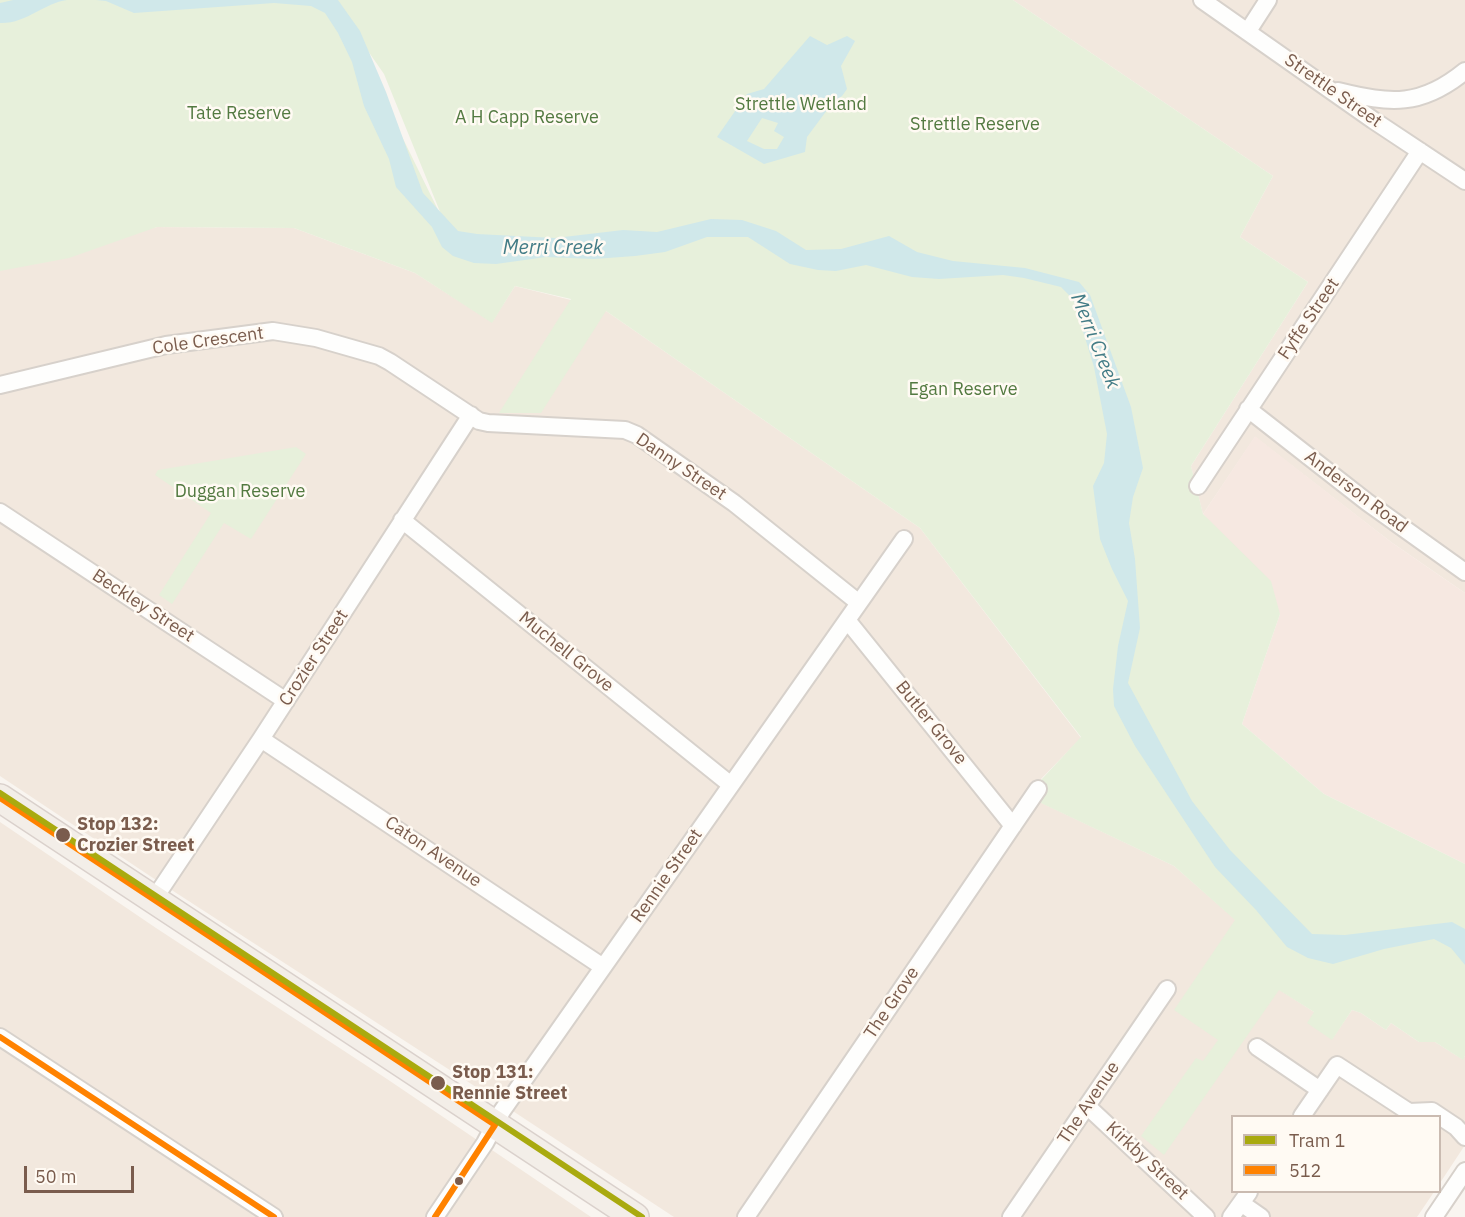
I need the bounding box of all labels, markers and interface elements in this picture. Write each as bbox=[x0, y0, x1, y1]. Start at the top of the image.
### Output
street label: Strettle Street bbox=[1280, 49, 1386, 133]
park label: Strettle Wetland bbox=[735, 94, 867, 116]
park label: Tate Reserve bbox=[187, 103, 291, 125]
park label: A H Capp Reserve bbox=[455, 107, 599, 129]
park label: Strettle Reserve bbox=[910, 114, 1040, 136]
water label: Merri Creek bbox=[503, 236, 603, 260]
street label: Fyffe Street bbox=[1274, 274, 1344, 364]
water label: Merri Creek bbox=[1065, 290, 1125, 392]
street label: Cole Crescent bbox=[151, 323, 265, 359]
park label: Egan Reserve bbox=[908, 379, 1018, 401]
street label: Danny Street bbox=[632, 429, 730, 505]
street label: Anderson Road bbox=[1300, 446, 1412, 538]
park label: Duggan Reserve bbox=[175, 481, 305, 503]
street label: Beckley Street bbox=[88, 565, 198, 647]
street label: Crozier Street bbox=[275, 606, 353, 710]
street label: Muchell Grove bbox=[514, 607, 618, 697]
street label: Butler Grove bbox=[891, 677, 971, 769]
street label: Caton Avenue bbox=[381, 812, 485, 892]
place label: Stop 132: Crozier Street bbox=[77, 814, 194, 856]
street label: Rennie Street bbox=[627, 825, 707, 927]
marker: Stop 132: Crozier Street bbox=[54, 826, 72, 844]
street label: The Grove bbox=[860, 963, 924, 1043]
street label: The Avenue bbox=[1054, 1058, 1124, 1148]
place label: Stop 131: Rennie Street bbox=[452, 1062, 567, 1104]
marker: Stop 131: Rennie Street bbox=[429, 1074, 447, 1092]
legend bbox=[1231, 1115, 1441, 1193]
street label: Kirkby Street bbox=[1101, 1117, 1193, 1205]
text: Tram 1 bbox=[1289, 1129, 1345, 1152]
scale bar bbox=[27, 1154, 136, 1192]
text: 512 bbox=[1289, 1159, 1321, 1182]
text: 50 m bbox=[35, 1165, 77, 1188]
unlabelled marker bbox=[453, 1175, 465, 1187]

